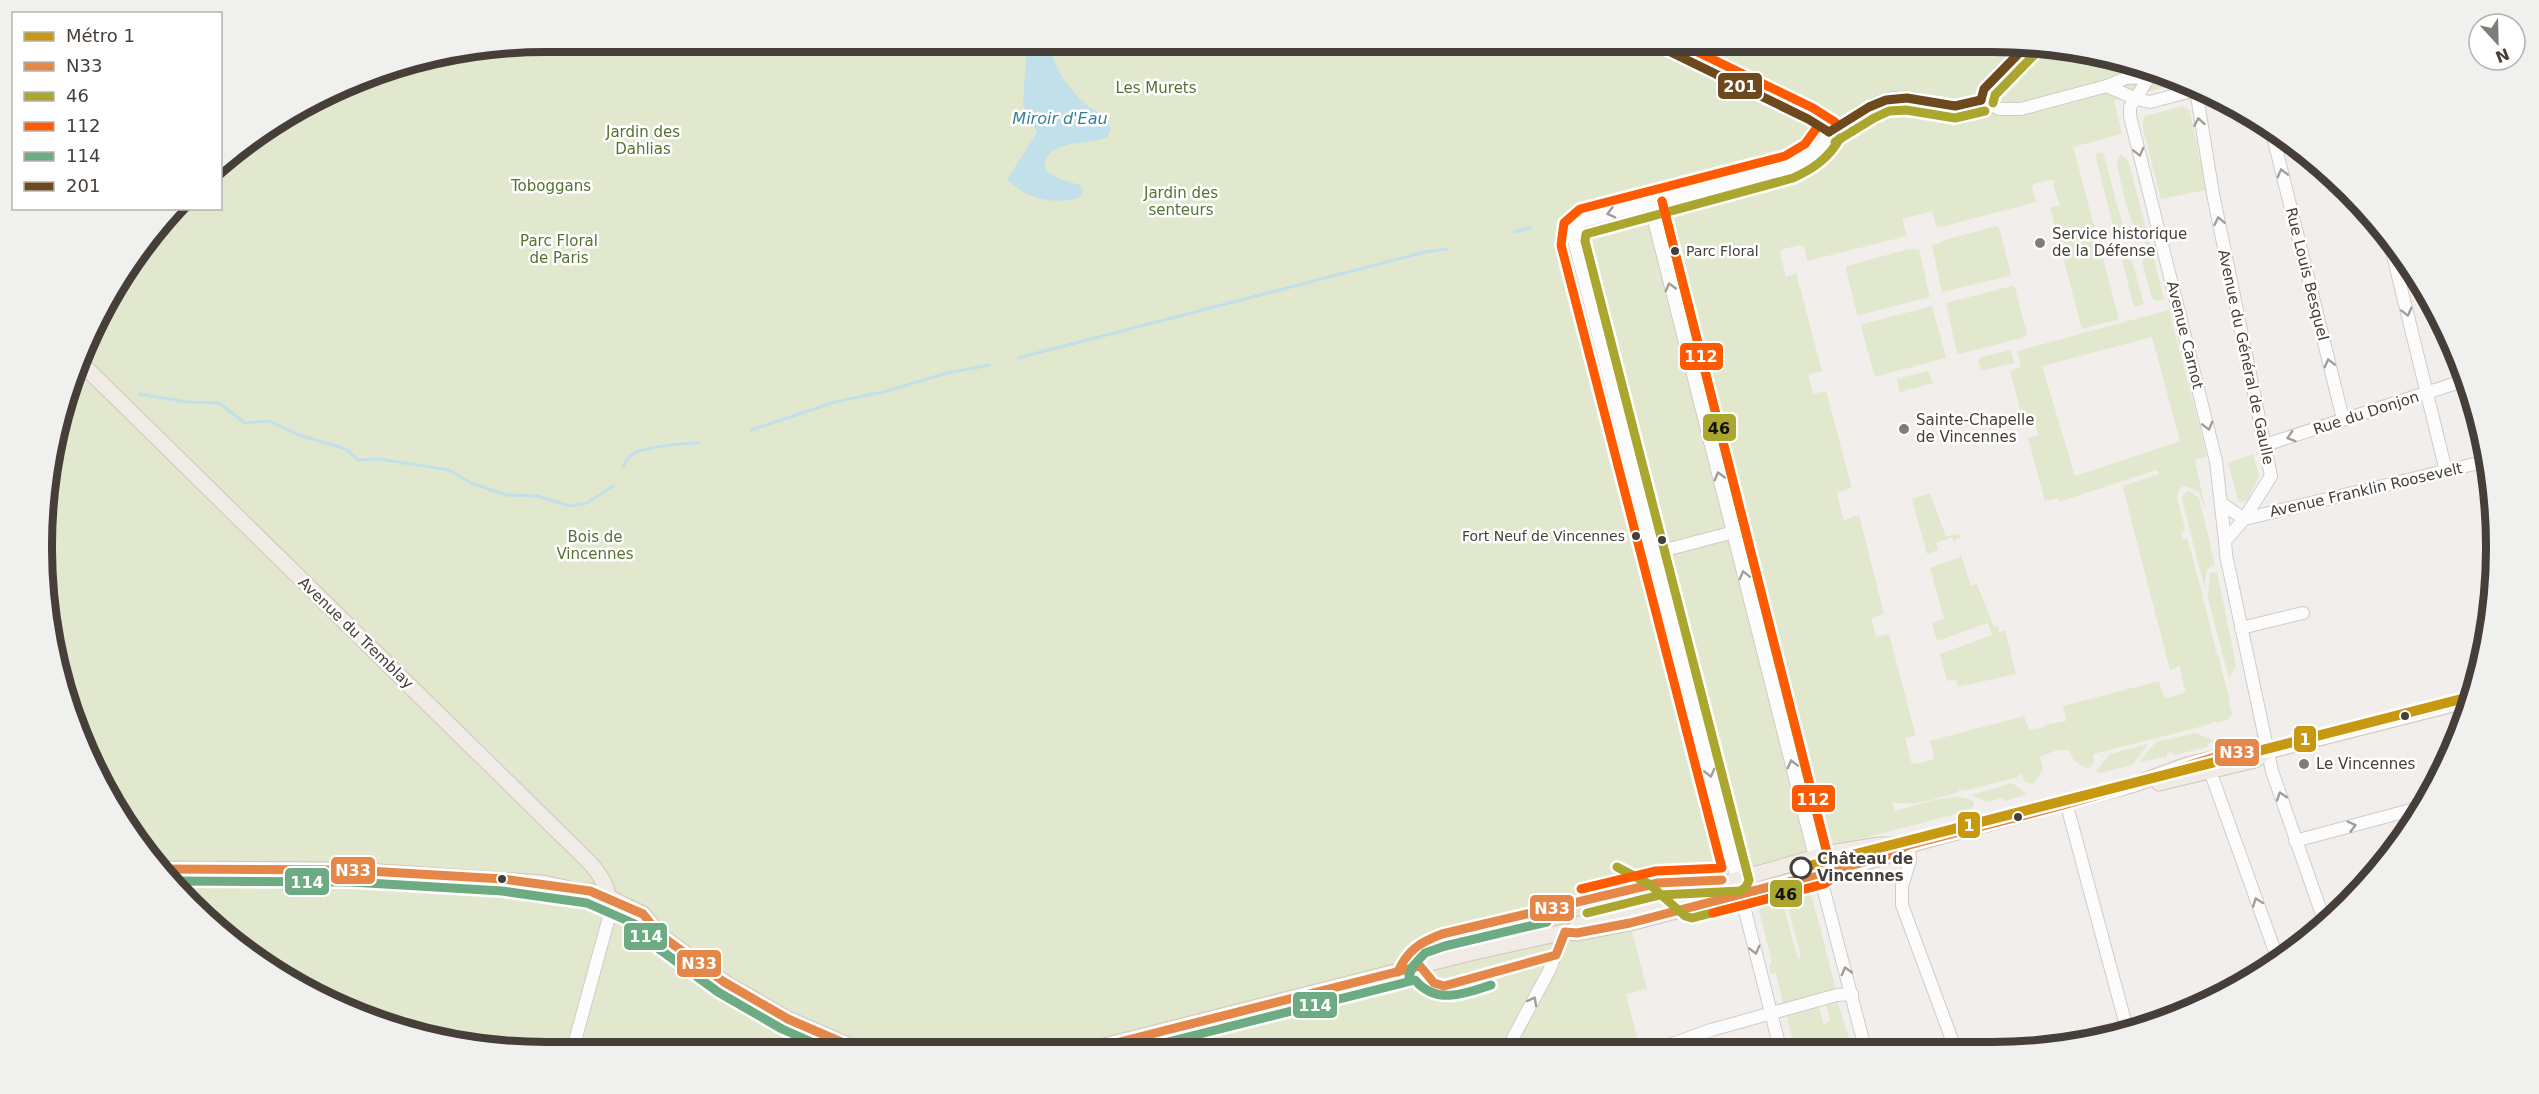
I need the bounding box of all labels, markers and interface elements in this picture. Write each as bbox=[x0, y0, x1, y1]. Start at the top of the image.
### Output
legend bbox=[12, 12, 222, 210]
north arrow bbox=[2467, 12, 2527, 72]
text: Métro 1 bbox=[66, 25, 135, 46]
text: N bbox=[2493, 44, 2512, 67]
text: N33 bbox=[66, 55, 102, 76]
line badge: 201 bbox=[1717, 72, 1763, 100]
text: 201 bbox=[1723, 77, 1757, 96]
park label: Les Murets bbox=[1115, 79, 1197, 97]
text: 46 bbox=[66, 85, 89, 106]
water label: Miroir d'Eau bbox=[1012, 109, 1108, 128]
text: 112 bbox=[66, 115, 100, 136]
one-way arrow bbox=[2194, 117, 2206, 126]
park label: Jardin des Dahlias bbox=[605, 123, 680, 158]
text: 114 bbox=[66, 145, 100, 166]
one-way arrow bbox=[2132, 146, 2144, 157]
one-way arrow bbox=[2276, 169, 2289, 179]
text: 201 bbox=[66, 175, 100, 196]
park label: Toboggans bbox=[510, 177, 591, 195]
park label: Jardin des senteurs bbox=[1143, 184, 1218, 219]
one-way arrow bbox=[1606, 206, 1617, 218]
street label: Rue Louis Besquel bbox=[2282, 206, 2332, 342]
one-way arrow bbox=[2213, 216, 2226, 226]
place label: Service historique de la Défense bbox=[2052, 225, 2187, 260]
park label: Parc Floral de Paris bbox=[520, 232, 598, 267]
marker: Service historique de la Défense bbox=[2033, 236, 2047, 250]
place label: Parc Floral bbox=[1686, 243, 1759, 259]
marker: Parc Floral bbox=[1669, 245, 1681, 257]
street label: Avenue du Général de Gaulle bbox=[2214, 248, 2278, 466]
street label: Avenue Carnot bbox=[2163, 279, 2207, 391]
one-way arrow bbox=[1665, 282, 1677, 293]
one-way arrow bbox=[2400, 307, 2413, 317]
line badge: 112 bbox=[1679, 342, 1724, 371]
text: 112 bbox=[1684, 347, 1718, 366]
one-way arrow bbox=[2323, 358, 2336, 368]
street label: Rue du Donjon bbox=[2311, 387, 2421, 439]
place label: Sainte-Chapelle de Vincennes bbox=[1916, 411, 2034, 446]
line badge: 46 bbox=[1702, 413, 1737, 442]
text: 46 bbox=[1708, 419, 1730, 438]
one-way arrow bbox=[2200, 421, 2213, 431]
marker: Sainte-Chapelle de Vincennes bbox=[1897, 422, 1911, 436]
one-way arrow bbox=[2286, 429, 2297, 442]
street label: Avenue Franklin Roosevelt bbox=[2268, 459, 2464, 521]
one-way arrow bbox=[1714, 471, 1726, 481]
park label: Bois de Vincennes bbox=[556, 528, 634, 563]
place label: Fort Neuf de Vincennes bbox=[1462, 528, 1625, 544]
marker: Fort Neuf de Vincennes bbox=[1630, 530, 1642, 542]
unlabelled marker bbox=[1656, 534, 1668, 546]
one-way arrow bbox=[1739, 570, 1752, 580]
street label: Avenue du Tremblay bbox=[295, 573, 417, 693]
unlabelled marker bbox=[2399, 710, 2411, 722]
line badge: 1 bbox=[2293, 725, 2317, 753]
text: 1 bbox=[2299, 730, 2311, 749]
line badge: N33 bbox=[2214, 738, 2260, 767]
text: N33 bbox=[2219, 743, 2255, 762]
place label: Le Vincennes bbox=[2316, 755, 2415, 773]
marker: Le Vincennes bbox=[2297, 757, 2311, 771]
one-way arrow bbox=[1786, 759, 1799, 769]
one-way arrow bbox=[1702, 767, 1715, 777]
line badge: 112 bbox=[1791, 784, 1836, 813]
text: 112 bbox=[1796, 790, 1830, 809]
one-way arrow bbox=[2275, 791, 2288, 802]
line badge: 1 bbox=[1957, 811, 1981, 839]
unlabelled marker bbox=[2012, 811, 2024, 823]
text: 1 bbox=[1963, 816, 1975, 835]
one-way arrow bbox=[2346, 820, 2356, 833]
place label: Château de Vincennes bbox=[1817, 850, 1913, 885]
line badge: N33 bbox=[330, 856, 376, 885]
marker: Château de Vincennes bbox=[1790, 857, 1812, 879]
text: N33 bbox=[335, 861, 371, 880]
line badge: 114 bbox=[284, 867, 330, 896]
text: 114 bbox=[290, 873, 324, 892]
unlabelled marker bbox=[496, 873, 508, 885]
line badge: 46 bbox=[1769, 879, 1803, 908]
text: 46 bbox=[1775, 885, 1797, 904]
line badge: N33 bbox=[1529, 894, 1575, 922]
one-way arrow bbox=[2252, 897, 2264, 908]
text: N33 bbox=[1534, 899, 1570, 918]
line badge: 114 bbox=[623, 922, 668, 951]
text: 114 bbox=[629, 927, 663, 946]
one-way arrow bbox=[1748, 945, 1761, 955]
line badge: N33 bbox=[676, 949, 722, 978]
text: N33 bbox=[681, 954, 717, 973]
one-way arrow bbox=[1841, 966, 1853, 977]
line badge: 114 bbox=[1292, 991, 1338, 1019]
text: 114 bbox=[1298, 996, 1332, 1015]
one-way arrow bbox=[1526, 997, 1537, 1008]

